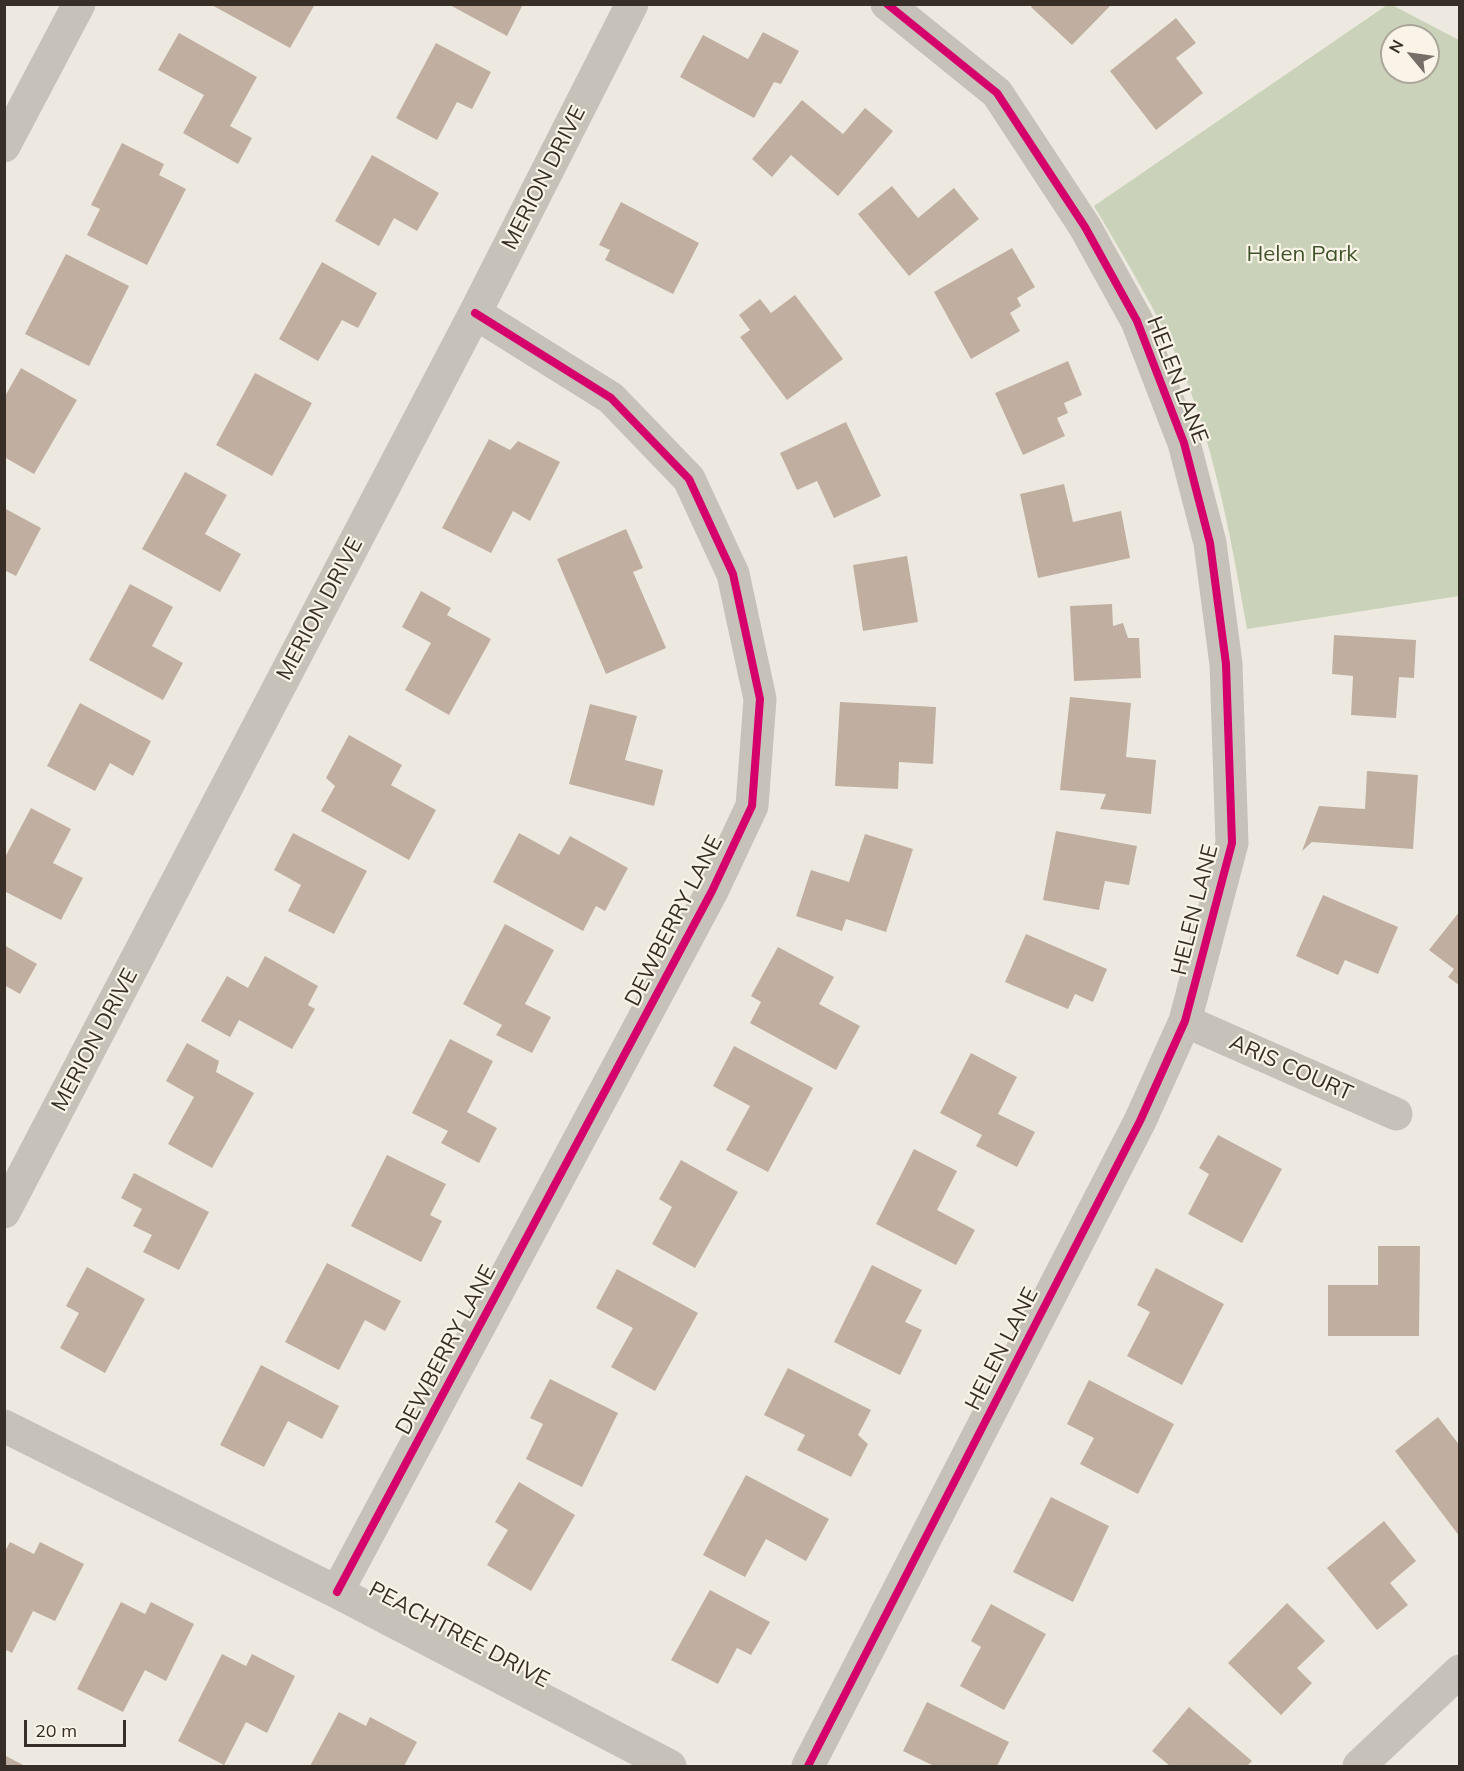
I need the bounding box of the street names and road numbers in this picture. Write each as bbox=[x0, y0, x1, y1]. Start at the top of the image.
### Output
street label: MERION DRIVE bbox=[496, 102, 592, 254]
street label: HELEN LANE bbox=[1141, 313, 1213, 447]
street label: MERION DRIVE bbox=[271, 533, 369, 685]
street label: DEWBERRY LANE bbox=[620, 831, 728, 1011]
street label: HELEN LANE bbox=[1166, 842, 1224, 978]
street label: MERION DRIVE bbox=[46, 964, 144, 1116]
street label: ARIS COURT bbox=[1225, 1029, 1357, 1107]
street label: DEWBERRY LANE bbox=[390, 1261, 502, 1439]
street label: HELEN LANE bbox=[960, 1283, 1044, 1415]
street label: PEACHTREE DRIVE bbox=[364, 1576, 554, 1694]

